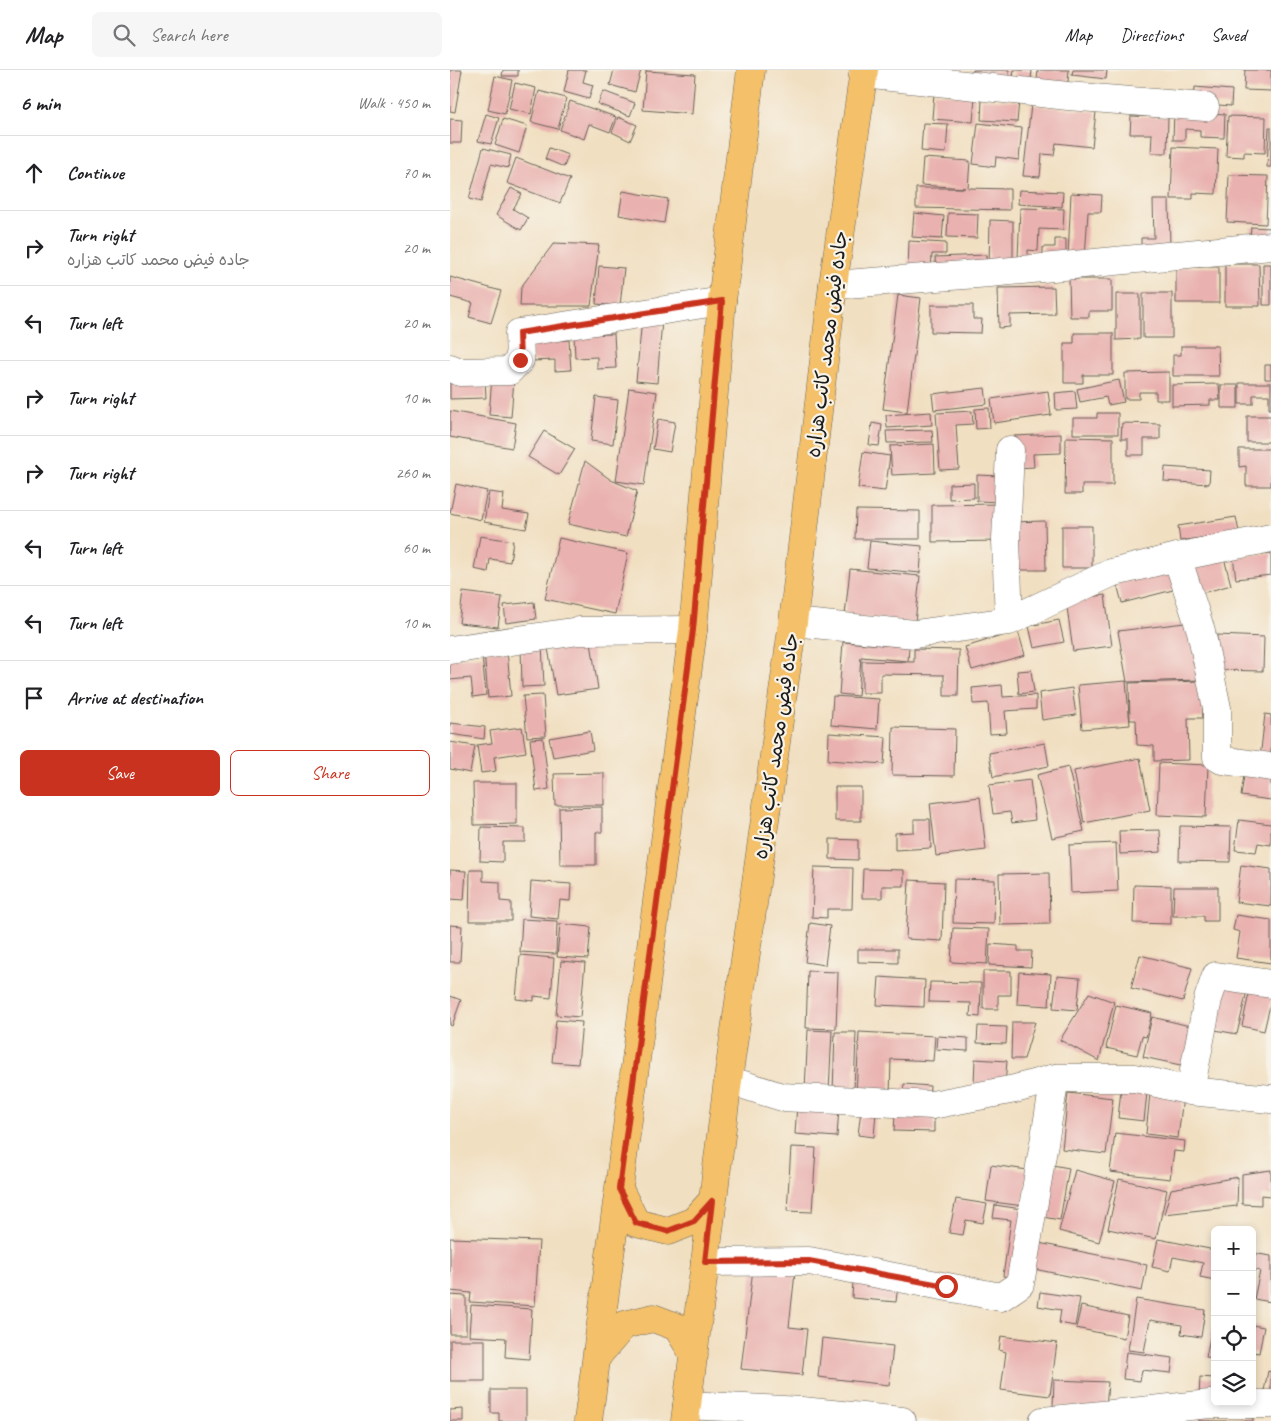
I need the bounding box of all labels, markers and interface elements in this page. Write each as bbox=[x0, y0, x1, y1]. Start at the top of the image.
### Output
search box bbox=[92, 12, 442, 57]
text: Map bbox=[25, 20, 62, 50]
icon: search bbox=[110, 21, 138, 49]
text: Search here bbox=[150, 23, 228, 47]
text: Map bbox=[1065, 24, 1092, 46]
text: Directions bbox=[1120, 24, 1183, 46]
text: Saved bbox=[1211, 24, 1246, 46]
text: 6 min bbox=[20, 90, 61, 116]
text: Walk · 450 m bbox=[358, 93, 430, 113]
icon: ahead bbox=[20, 159, 48, 187]
text: Continue bbox=[67, 161, 124, 185]
text: 70 m bbox=[403, 163, 430, 183]
text: Turn right bbox=[67, 223, 134, 247]
street label: جاده فیض محمد کاتب هزاره bbox=[801, 229, 853, 459]
icon: right bbox=[20, 234, 48, 262]
text: 20 m bbox=[403, 238, 430, 258]
text: جاده فیض محمد کاتب هزاره bbox=[67, 250, 250, 270]
icon: left bbox=[20, 309, 48, 337]
text: Turn left bbox=[67, 311, 122, 335]
text: 20 m bbox=[403, 313, 430, 333]
route end bbox=[509, 349, 532, 372]
icon: right bbox=[20, 384, 48, 412]
text: Turn right bbox=[67, 386, 134, 410]
text: 10 m bbox=[403, 388, 430, 408]
icon: right bbox=[20, 459, 48, 487]
text: Turn right bbox=[67, 461, 134, 485]
text: 260 m bbox=[396, 463, 430, 483]
icon: left bbox=[20, 534, 48, 562]
text: Turn left bbox=[67, 536, 122, 560]
text: 60 m bbox=[403, 538, 430, 558]
icon: left bbox=[20, 609, 48, 637]
text: Turn left bbox=[67, 611, 122, 635]
text: 10 m bbox=[403, 613, 430, 633]
street label: جاده فیض محمد کاتب هزاره bbox=[748, 631, 804, 861]
icon: arrive bbox=[20, 684, 48, 712]
text: Arrive at destination bbox=[67, 686, 203, 710]
button: Save bbox=[20, 750, 220, 796]
button: Share bbox=[230, 750, 430, 796]
map controls bbox=[1211, 1226, 1256, 1406]
button: + bbox=[1211, 1226, 1256, 1271]
button: − bbox=[1211, 1271, 1256, 1316]
route start bbox=[935, 1275, 958, 1298]
button: locate bbox=[1211, 1316, 1256, 1361]
button: layers bbox=[1211, 1361, 1256, 1406]

